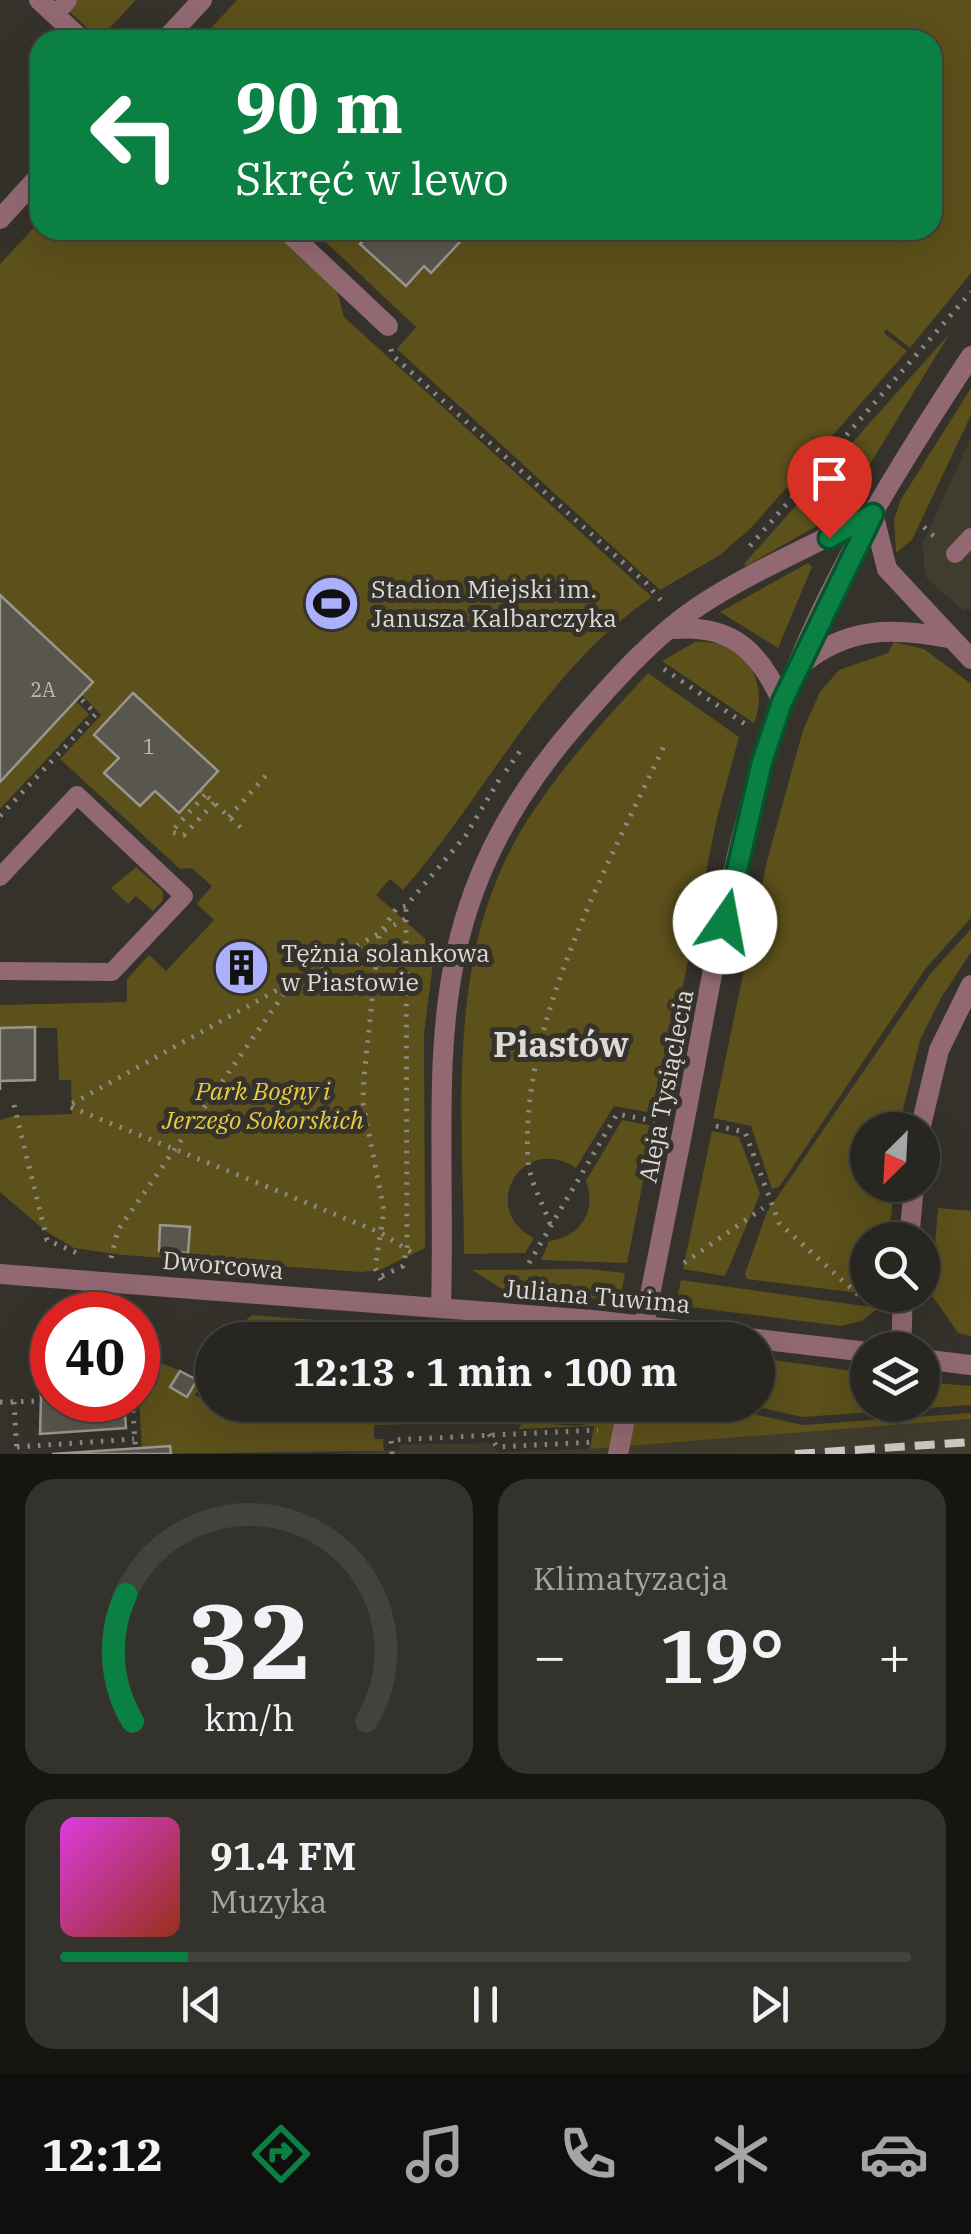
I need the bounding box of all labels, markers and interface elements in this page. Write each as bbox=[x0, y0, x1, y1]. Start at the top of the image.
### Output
text: 90 m bbox=[235, 61, 403, 152]
icon: left bbox=[70, 70, 200, 200]
text: Skręć w lewo bbox=[235, 149, 509, 207]
pin bbox=[787, 436, 872, 539]
icon: arrive bbox=[802, 451, 857, 506]
place label: Stadion Miejski im. Janusza Kalbarczyka bbox=[371, 572, 617, 634]
sports icon: Stadion Miejski im. Janusza Kalbarczyka bbox=[302, 573, 362, 633]
house number: 2A bbox=[30, 676, 56, 703]
house number: 1 bbox=[143, 733, 155, 760]
position arrow bbox=[673, 870, 777, 974]
place label: Tężnia solankowa w Piastowie bbox=[281, 936, 490, 998]
building icon: Tężnia solankowa w Piastowie bbox=[212, 937, 272, 997]
street label: Aleja Tysiąclecia bbox=[631, 986, 700, 1185]
district label: Piastów bbox=[493, 1021, 629, 1067]
park label: Park Bogny i Jerzego Sokorskich bbox=[161, 1074, 364, 1136]
north arrow bbox=[850, 1112, 940, 1202]
map controls bbox=[850, 1112, 940, 1422]
button: search bbox=[850, 1222, 940, 1312]
street label: Dworcowa bbox=[161, 1243, 285, 1286]
street label: Juliana Tuwima bbox=[502, 1271, 692, 1320]
speed limit sign: 40 bbox=[30, 1292, 160, 1422]
button: layers bbox=[850, 1332, 940, 1422]
text: 12:13 · 1 min · 100 m bbox=[292, 1347, 678, 1396]
text: Klimatyzacja bbox=[533, 1557, 729, 1599]
text: 32 bbox=[187, 1572, 311, 1708]
text: 19° bbox=[659, 1606, 785, 1704]
text: − bbox=[533, 1620, 566, 1691]
text: + bbox=[878, 1620, 911, 1691]
text: km/h bbox=[204, 1694, 294, 1741]
text: 91.4 FM bbox=[210, 1831, 356, 1880]
text: Muzyka bbox=[210, 1880, 327, 1922]
icon: previous bbox=[174, 1977, 229, 2032]
icon: pause bbox=[458, 1977, 513, 2032]
icon: next bbox=[742, 1977, 797, 2032]
icon: directions bbox=[246, 2119, 316, 2189]
icon: music bbox=[400, 2119, 470, 2189]
icon: phone bbox=[553, 2119, 623, 2189]
icon: climate bbox=[706, 2119, 776, 2189]
icon: car bbox=[859, 2119, 929, 2189]
text: 12:12 bbox=[42, 2125, 163, 2183]

